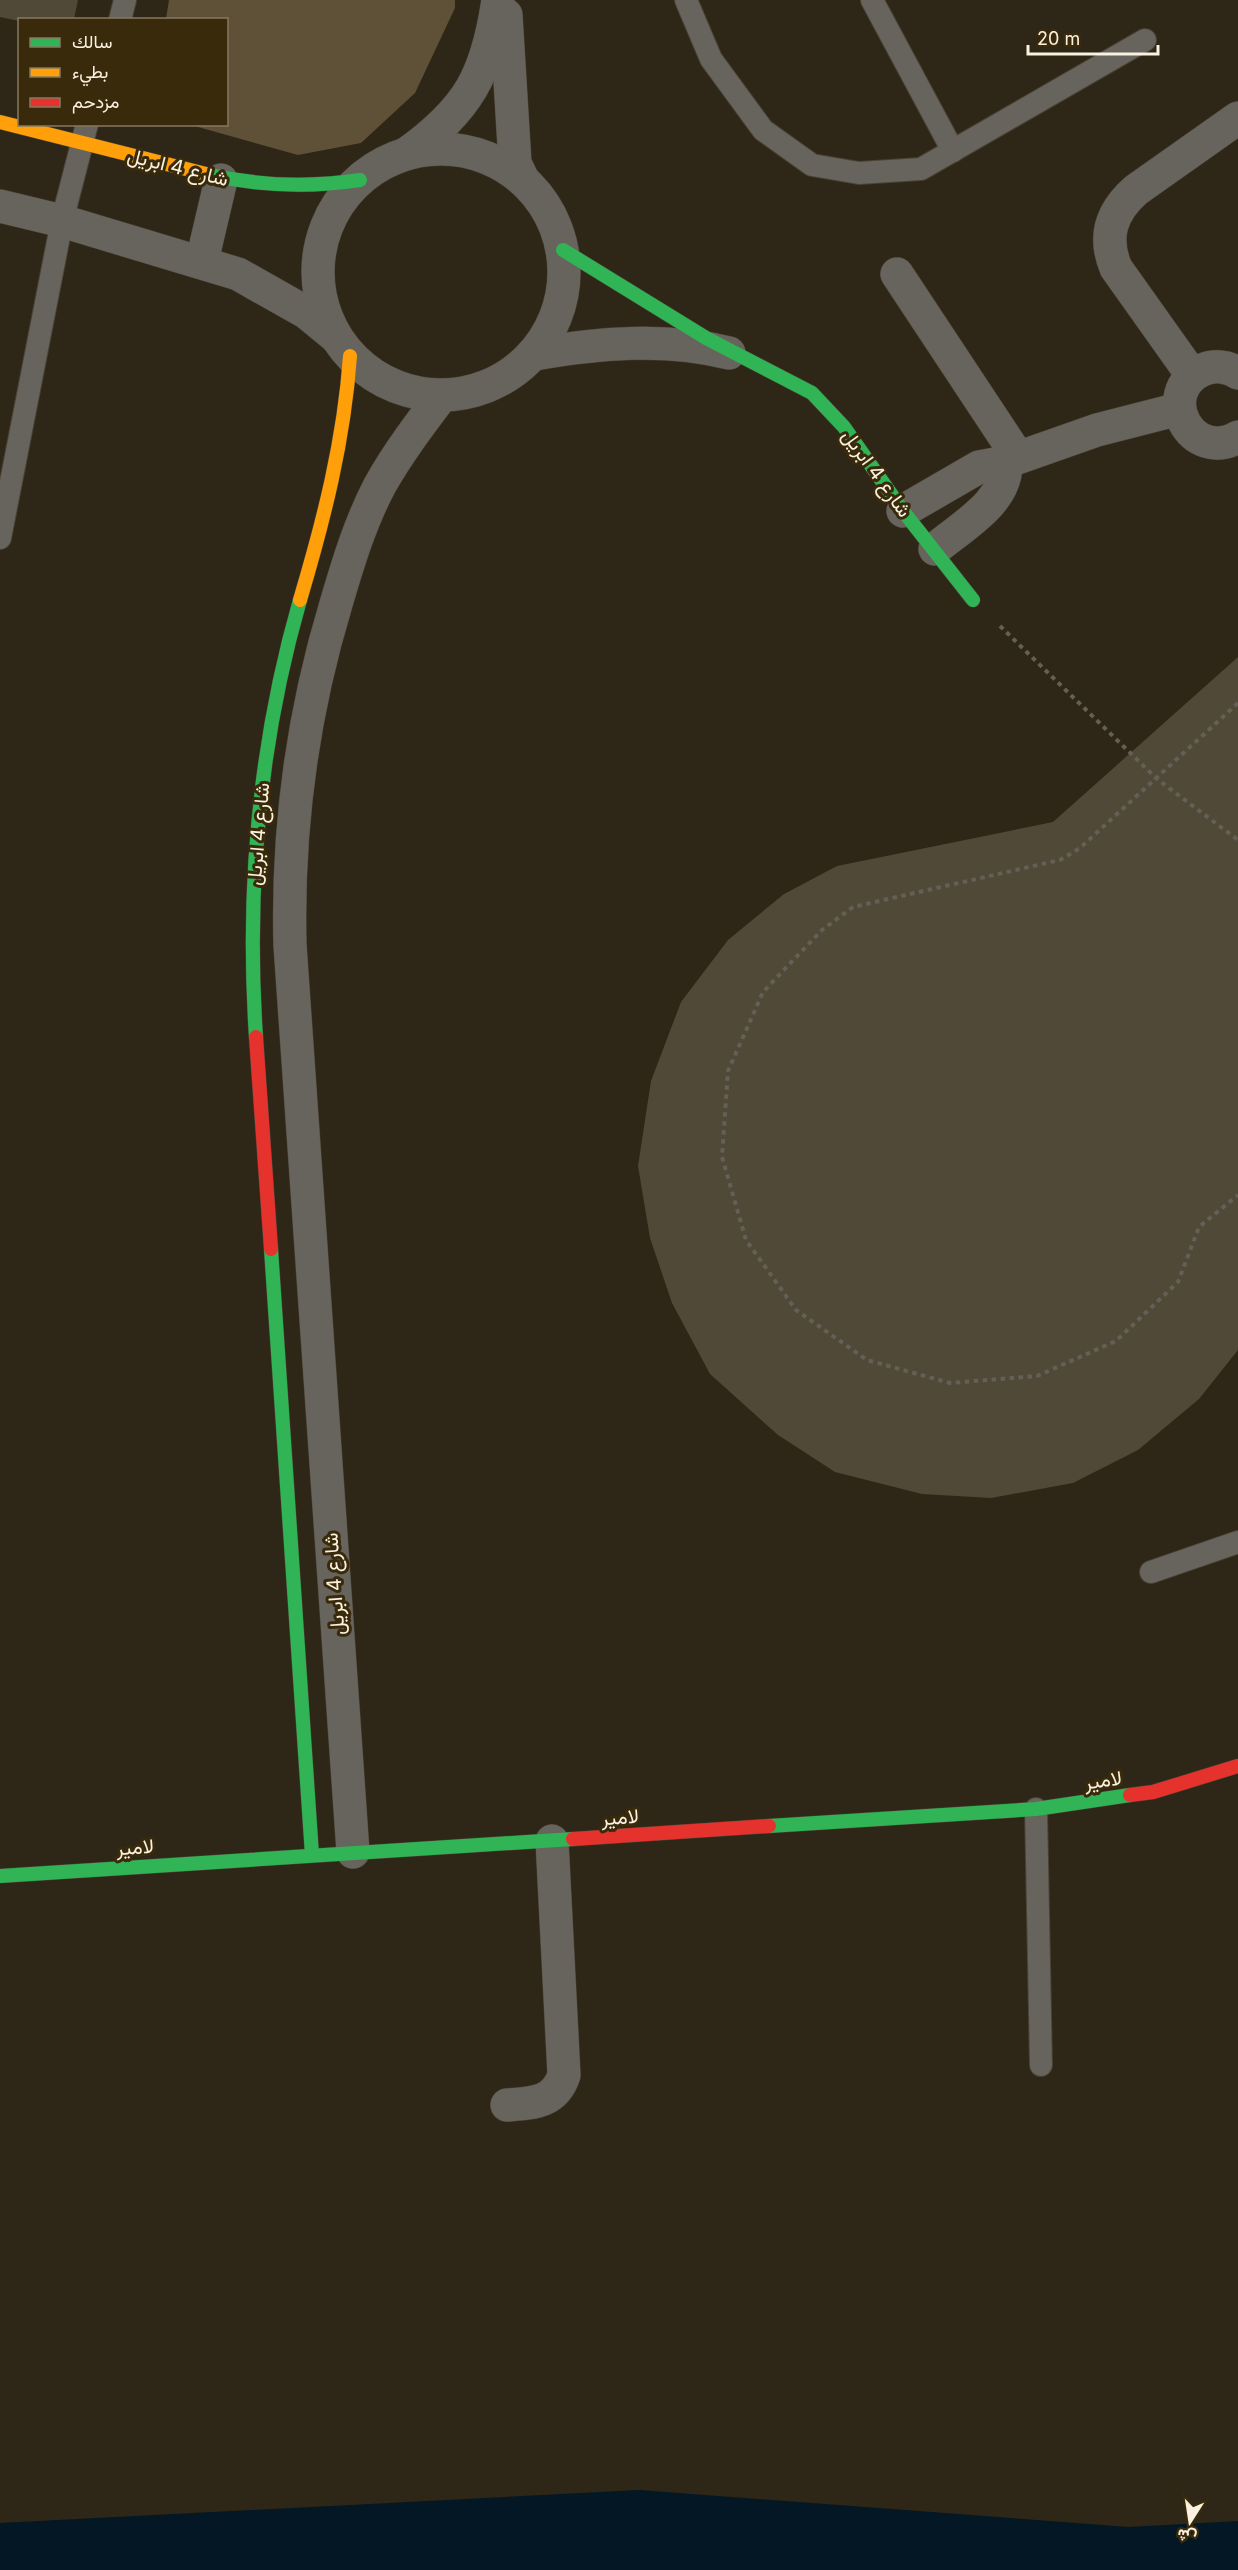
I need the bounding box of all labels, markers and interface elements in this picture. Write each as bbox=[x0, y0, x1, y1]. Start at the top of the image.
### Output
legend bbox=[18, 18, 228, 126]
scale bar bbox=[1028, 18, 1158, 56]
text: 20 m bbox=[1037, 28, 1080, 49]
text: سالك bbox=[72, 31, 112, 52]
text: بطيء bbox=[72, 61, 108, 87]
text: مزدحم bbox=[72, 91, 119, 114]
street label: شارع 4 ابريل bbox=[125, 143, 231, 193]
street label: شارع 4 ابريل bbox=[835, 424, 917, 523]
street label: شارع 4 ابريل bbox=[242, 782, 276, 887]
street label: شارع 4 ابريل bbox=[318, 1532, 352, 1636]
street label: لامير bbox=[1082, 1765, 1123, 1796]
street label: لامير bbox=[599, 1804, 640, 1831]
street label: لامير bbox=[114, 1834, 155, 1861]
north arrow bbox=[1160, 2492, 1220, 2552]
text: ش bbox=[1175, 2525, 1198, 2548]

